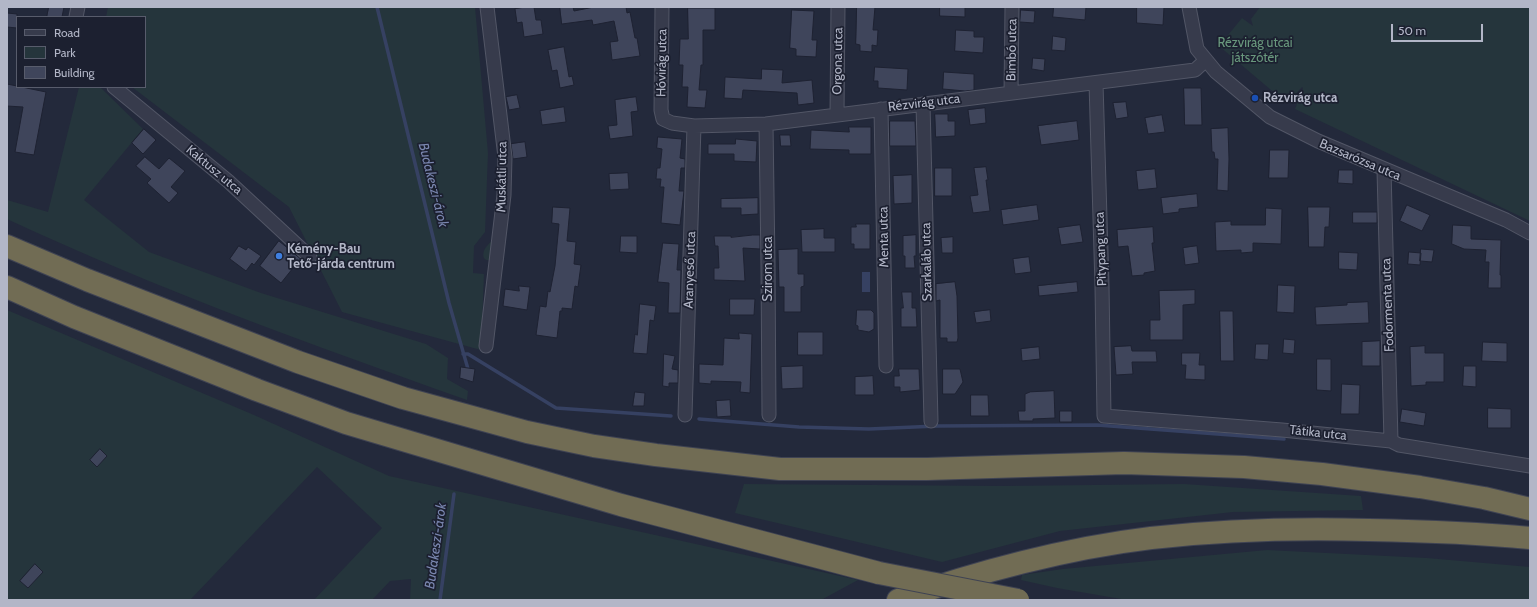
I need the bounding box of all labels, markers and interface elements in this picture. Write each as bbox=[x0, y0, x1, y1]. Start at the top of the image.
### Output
legend bbox=[16, 16, 146, 88]
scale bar bbox=[1393, 16, 1485, 42]
street label: Bimbó utca bbox=[1004, 19, 1020, 81]
text: 50 m bbox=[1398, 23, 1426, 38]
text: Road bbox=[54, 25, 80, 40]
street label: Orgona utca bbox=[830, 27, 846, 95]
street label: Hóvirág utca bbox=[654, 29, 670, 97]
park label: Rézvirág utcai játszótér bbox=[1217, 35, 1293, 66]
text: Park bbox=[54, 45, 76, 60]
text: Building bbox=[54, 65, 95, 80]
place label: Rézvirág utca bbox=[1263, 90, 1337, 106]
street label: Rézvirág utca bbox=[887, 91, 961, 115]
marker: Rézvirág utca bbox=[1250, 93, 1260, 103]
street label: Bazsarózsa utca bbox=[1317, 136, 1403, 184]
water label: Budakeszi-árok bbox=[414, 141, 452, 229]
street label: Muskátli utca bbox=[494, 141, 510, 213]
street label: Kaktusz utca bbox=[183, 142, 245, 198]
street label: Menta utca bbox=[876, 206, 892, 268]
street label: Pitypang utca bbox=[1092, 212, 1110, 286]
street label: Szarkaláb utca bbox=[919, 223, 935, 301]
street label: Aranyeső utca bbox=[681, 231, 699, 309]
street label: Szirom utca bbox=[760, 236, 776, 302]
place label: Kémény-Bau Tető-járda centrum bbox=[287, 241, 395, 272]
marker: Kémény-Bau Tető-járda centrum bbox=[274, 251, 284, 261]
street label: Fodormenta utca bbox=[1379, 258, 1397, 352]
street label: Tátika utca bbox=[1289, 422, 1347, 444]
water label: Budakeszi-árok bbox=[422, 502, 450, 590]

